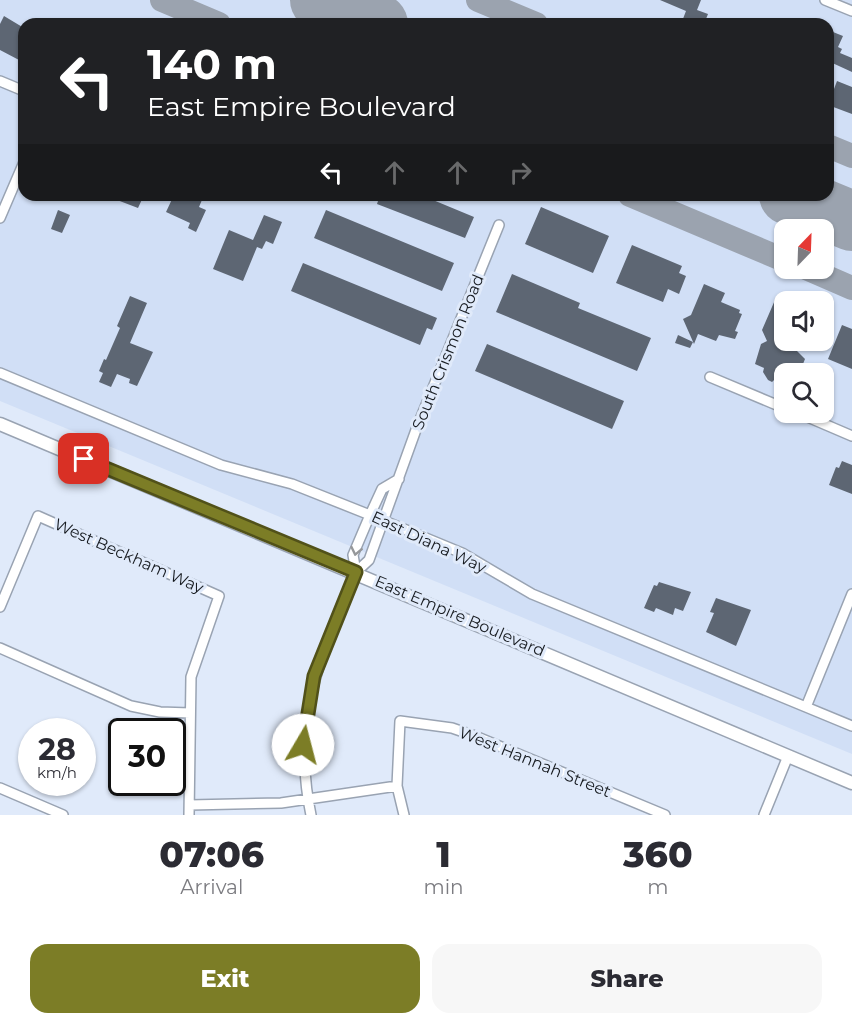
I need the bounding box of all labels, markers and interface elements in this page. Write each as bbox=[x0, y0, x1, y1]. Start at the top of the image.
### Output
text: 140 m bbox=[147, 38, 277, 90]
icon: left bbox=[48, 42, 126, 120]
text: East Empire Boulevard bbox=[147, 90, 456, 123]
icon: left bbox=[315, 156, 348, 189]
icon: ahead bbox=[378, 156, 411, 189]
icon: ahead bbox=[441, 156, 474, 189]
icon: right bbox=[504, 156, 537, 189]
north arrow bbox=[774, 219, 834, 279]
map controls bbox=[774, 219, 834, 423]
street label: South Crismon Road bbox=[408, 272, 488, 432]
button: sound bbox=[774, 291, 834, 351]
button: search bbox=[774, 363, 834, 423]
pin bbox=[58, 433, 109, 484]
icon: arrive bbox=[67, 442, 100, 475]
street label: East Diana Way bbox=[369, 507, 490, 577]
street label: West Beckham Way bbox=[51, 515, 207, 598]
one-way arrow bbox=[351, 546, 364, 556]
street label: East Empire Boulevard bbox=[372, 572, 548, 660]
position arrow bbox=[271, 713, 335, 777]
speed limit sign: 30 bbox=[108, 718, 186, 796]
street label: West Hannah Street bbox=[456, 723, 614, 801]
text: 28 bbox=[38, 731, 76, 768]
text: km/h bbox=[37, 763, 77, 782]
text: 07:06 bbox=[159, 832, 264, 876]
text: 1 bbox=[436, 832, 451, 876]
text: 360 bbox=[623, 832, 693, 876]
text: Arrival bbox=[180, 875, 243, 899]
text: min bbox=[423, 875, 464, 899]
text: m bbox=[647, 875, 668, 899]
button: Exit bbox=[30, 944, 420, 1013]
button: Share bbox=[432, 944, 822, 1013]

